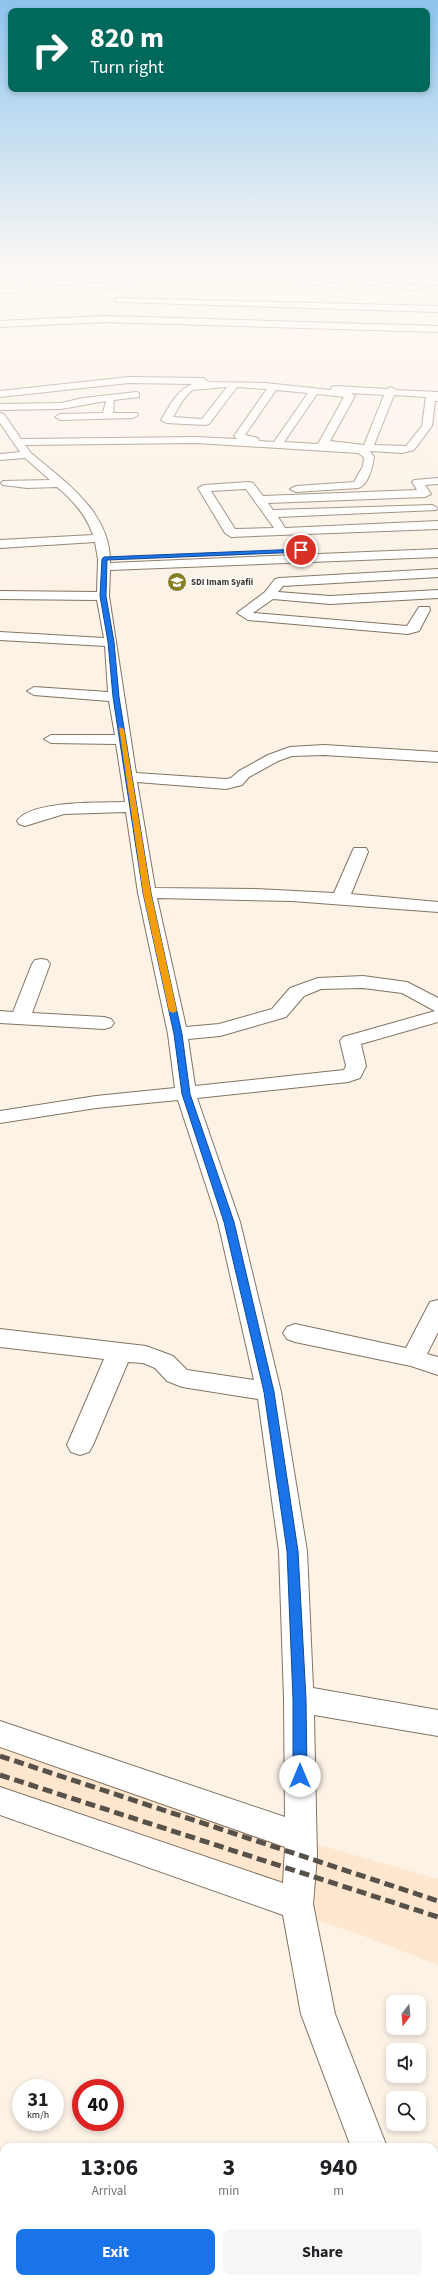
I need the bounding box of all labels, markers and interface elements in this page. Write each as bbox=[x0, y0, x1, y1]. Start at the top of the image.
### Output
text: 820 m bbox=[90, 18, 164, 58]
icon: right bbox=[24, 24, 76, 76]
text: Turn right bbox=[90, 55, 164, 80]
pin bbox=[284, 533, 318, 567]
icon: arrive bbox=[290, 539, 312, 561]
school or university icon: SDI Imam Syafii bbox=[166, 571, 188, 593]
place label: SDI Imam Syafii bbox=[191, 576, 253, 589]
position arrow bbox=[279, 1755, 321, 1797]
north arrow bbox=[386, 1995, 426, 2035]
map controls bbox=[386, 1995, 426, 2131]
button: sound bbox=[386, 2043, 426, 2083]
speed limit sign: 40 bbox=[72, 2079, 124, 2131]
text: 31 bbox=[27, 2086, 49, 2114]
button: search bbox=[386, 2091, 426, 2131]
text: km/h bbox=[27, 2108, 49, 2122]
text: 13:06 bbox=[80, 2150, 138, 2185]
text: 3 bbox=[223, 2150, 235, 2185]
text: 940 bbox=[320, 2150, 358, 2185]
text: Arrival bbox=[92, 2182, 127, 2200]
text: min bbox=[218, 2182, 239, 2200]
text: m bbox=[333, 2182, 344, 2200]
button: Exit bbox=[16, 2229, 215, 2275]
button: Share bbox=[223, 2229, 422, 2275]

